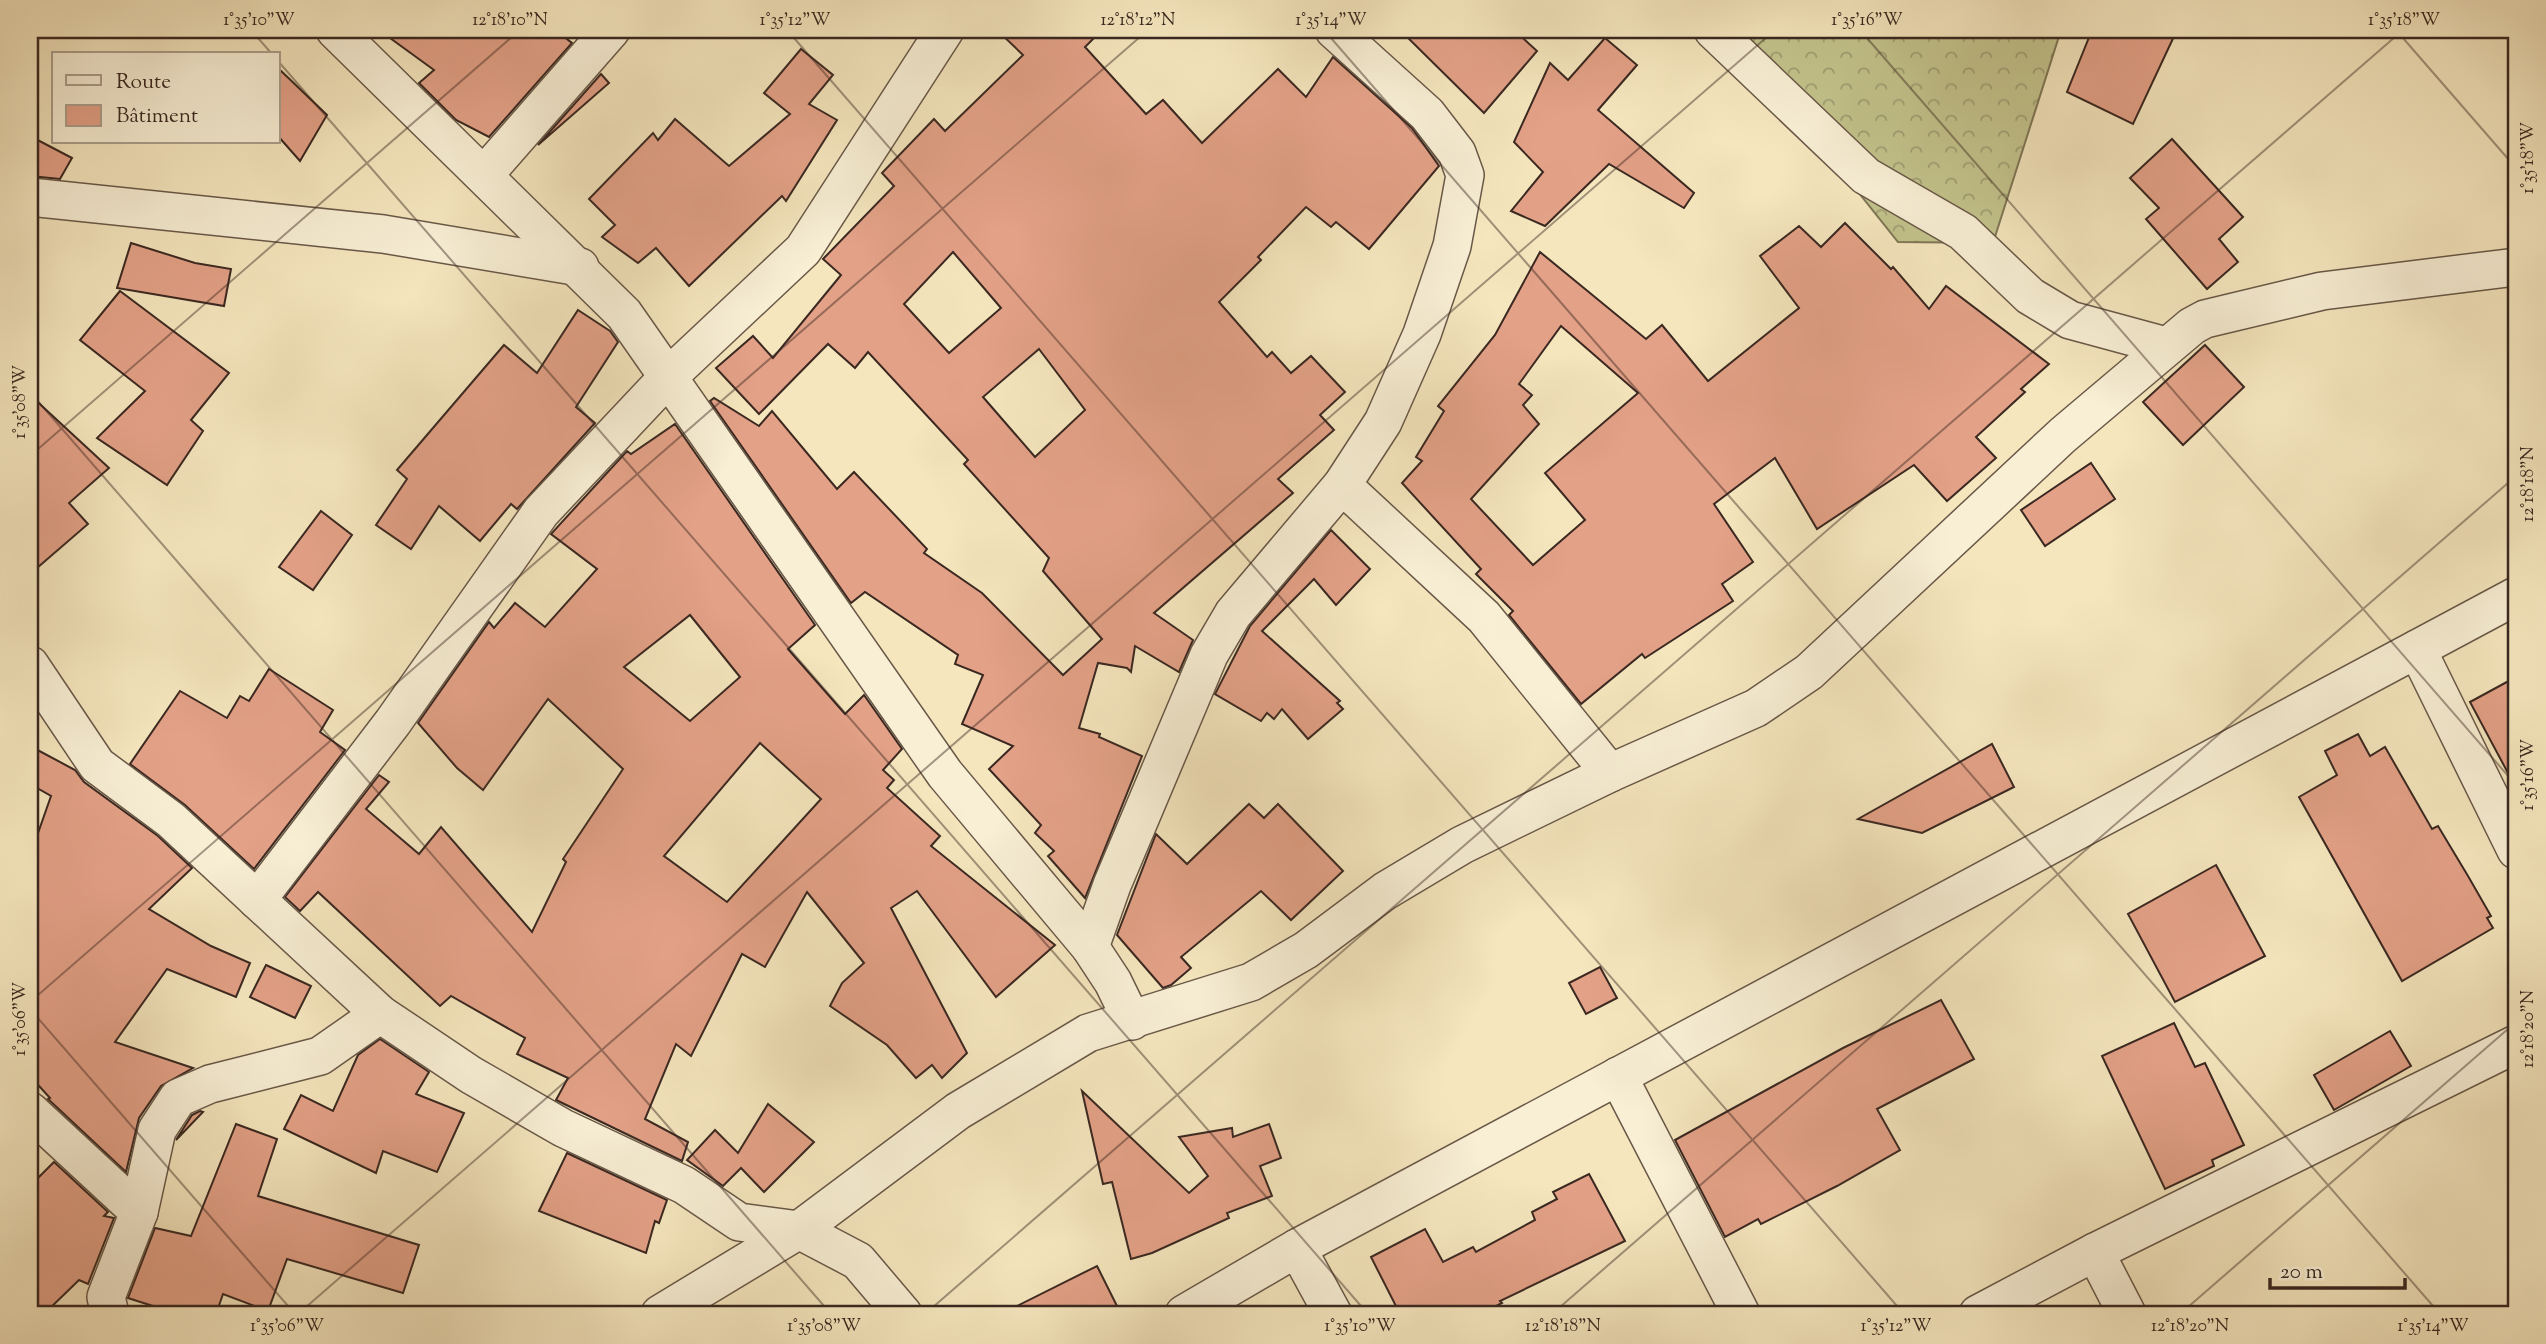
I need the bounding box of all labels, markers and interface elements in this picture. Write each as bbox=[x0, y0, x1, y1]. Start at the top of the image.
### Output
text: 1°35'10"W bbox=[223, 8, 295, 34]
text: 12°18'10"N bbox=[472, 8, 548, 34]
text: 1°35'12"W bbox=[760, 8, 830, 34]
text: 12°18'12"N bbox=[1101, 8, 1176, 34]
text: 1°35'14"W bbox=[1295, 8, 1367, 34]
text: 1°35'16"W bbox=[1831, 8, 1903, 34]
text: 1°35'18"W bbox=[2368, 8, 2440, 34]
legend bbox=[52, 52, 280, 144]
text: Route bbox=[116, 68, 171, 98]
text: Bâtiment bbox=[116, 102, 198, 132]
text: 1°35'18"W bbox=[2516, 122, 2542, 194]
text: 1°35'08"W bbox=[8, 365, 34, 439]
text: 12°18'18"N bbox=[2516, 446, 2542, 522]
text: 1°35'16"W bbox=[2516, 739, 2542, 811]
text: 1°35'06"W bbox=[8, 982, 34, 1056]
text: 12°18'20"N bbox=[2516, 990, 2542, 1068]
scale bar bbox=[2270, 1246, 2404, 1290]
text: 20 m bbox=[2280, 1258, 2323, 1288]
text: 1°35'06"W bbox=[250, 1314, 324, 1340]
text: 1°35'08"W bbox=[787, 1314, 861, 1340]
text: 1°35'10"W bbox=[1324, 1314, 1396, 1340]
text: 12°18'18"N bbox=[1525, 1314, 1601, 1340]
text: 1°35'12"W bbox=[1861, 1314, 1931, 1340]
text: 12°18'20"N bbox=[2151, 1314, 2229, 1340]
text: 1°35'14"W bbox=[2397, 1314, 2469, 1340]

